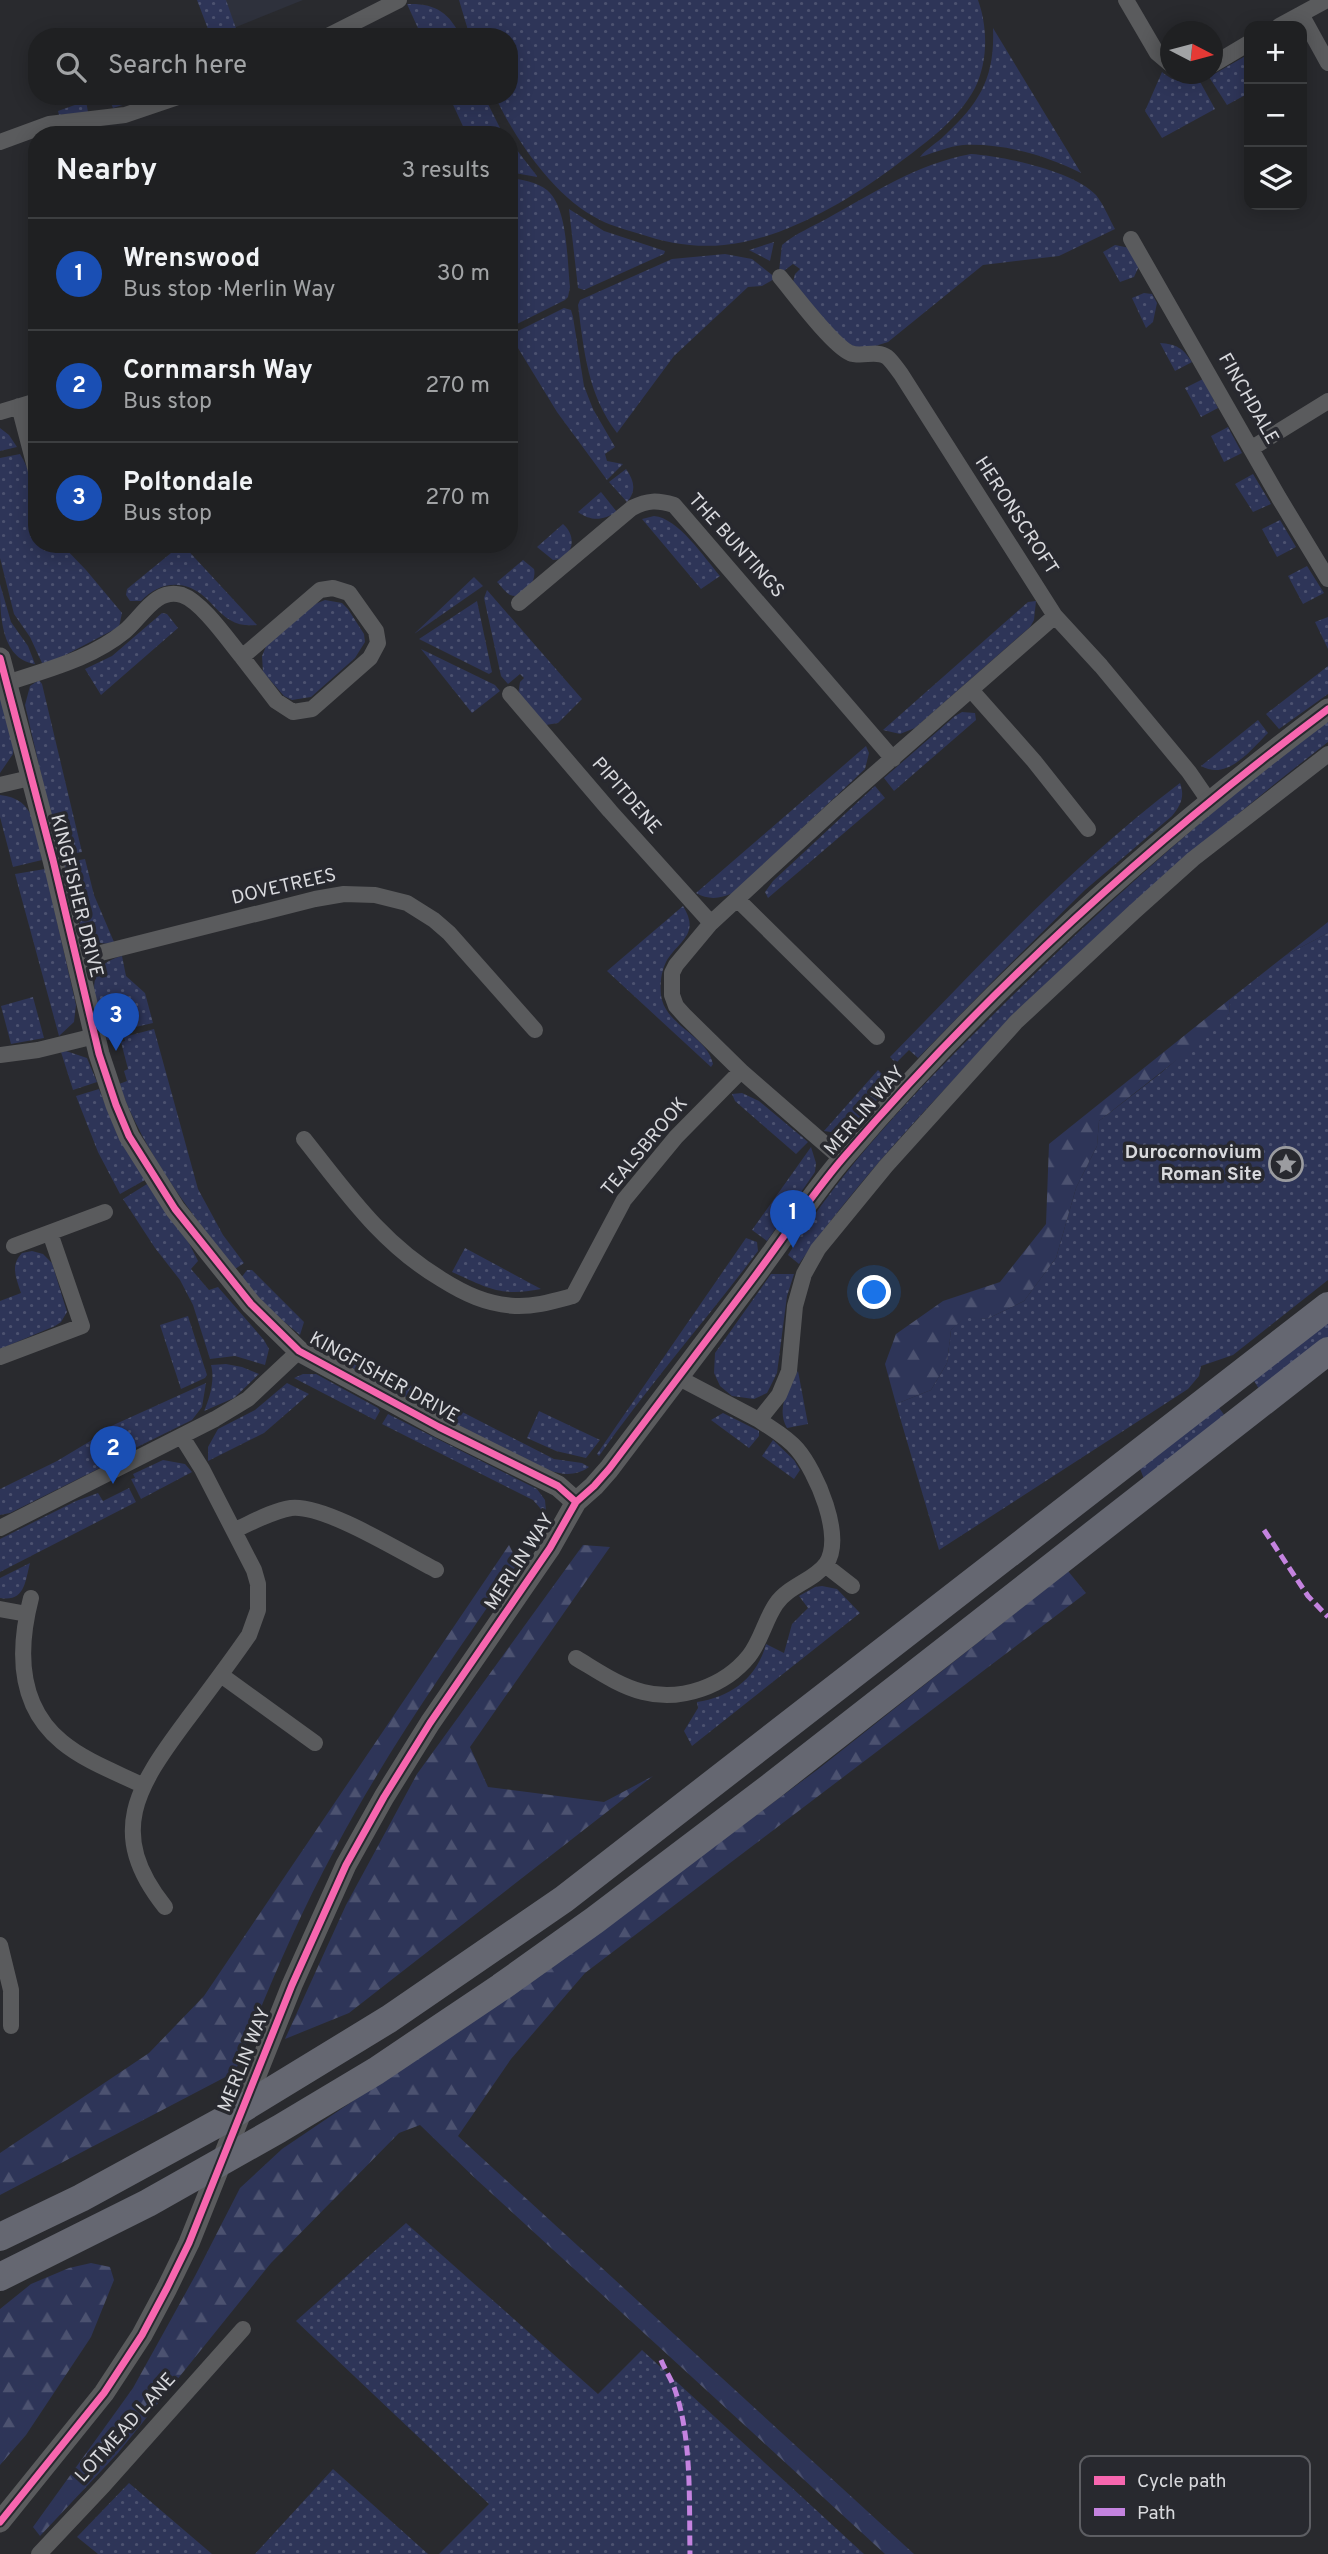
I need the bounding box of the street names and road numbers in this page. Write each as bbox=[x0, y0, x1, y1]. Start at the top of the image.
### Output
street label: FINCHDALE bbox=[1212, 349, 1284, 449]
street label: HERONSCROFT bbox=[969, 452, 1063, 580]
street label: THE BUNTINGS bbox=[683, 489, 789, 603]
street label: PIPITDENE bbox=[586, 752, 666, 840]
street label: KINGFISHER DRIVE bbox=[44, 812, 108, 980]
street label: DOVETREES bbox=[229, 863, 339, 911]
street label: MERLIN WAY bbox=[820, 1061, 910, 1161]
street label: TEALSBROOK bbox=[597, 1093, 693, 1201]
street label: KINGFISHER DRIVE bbox=[305, 1327, 463, 1429]
street label: MERLIN WAY bbox=[480, 1509, 560, 1615]
street label: MERLIN WAY bbox=[213, 2004, 277, 2116]
street label: LOTMEAD LANE bbox=[70, 2368, 182, 2488]

